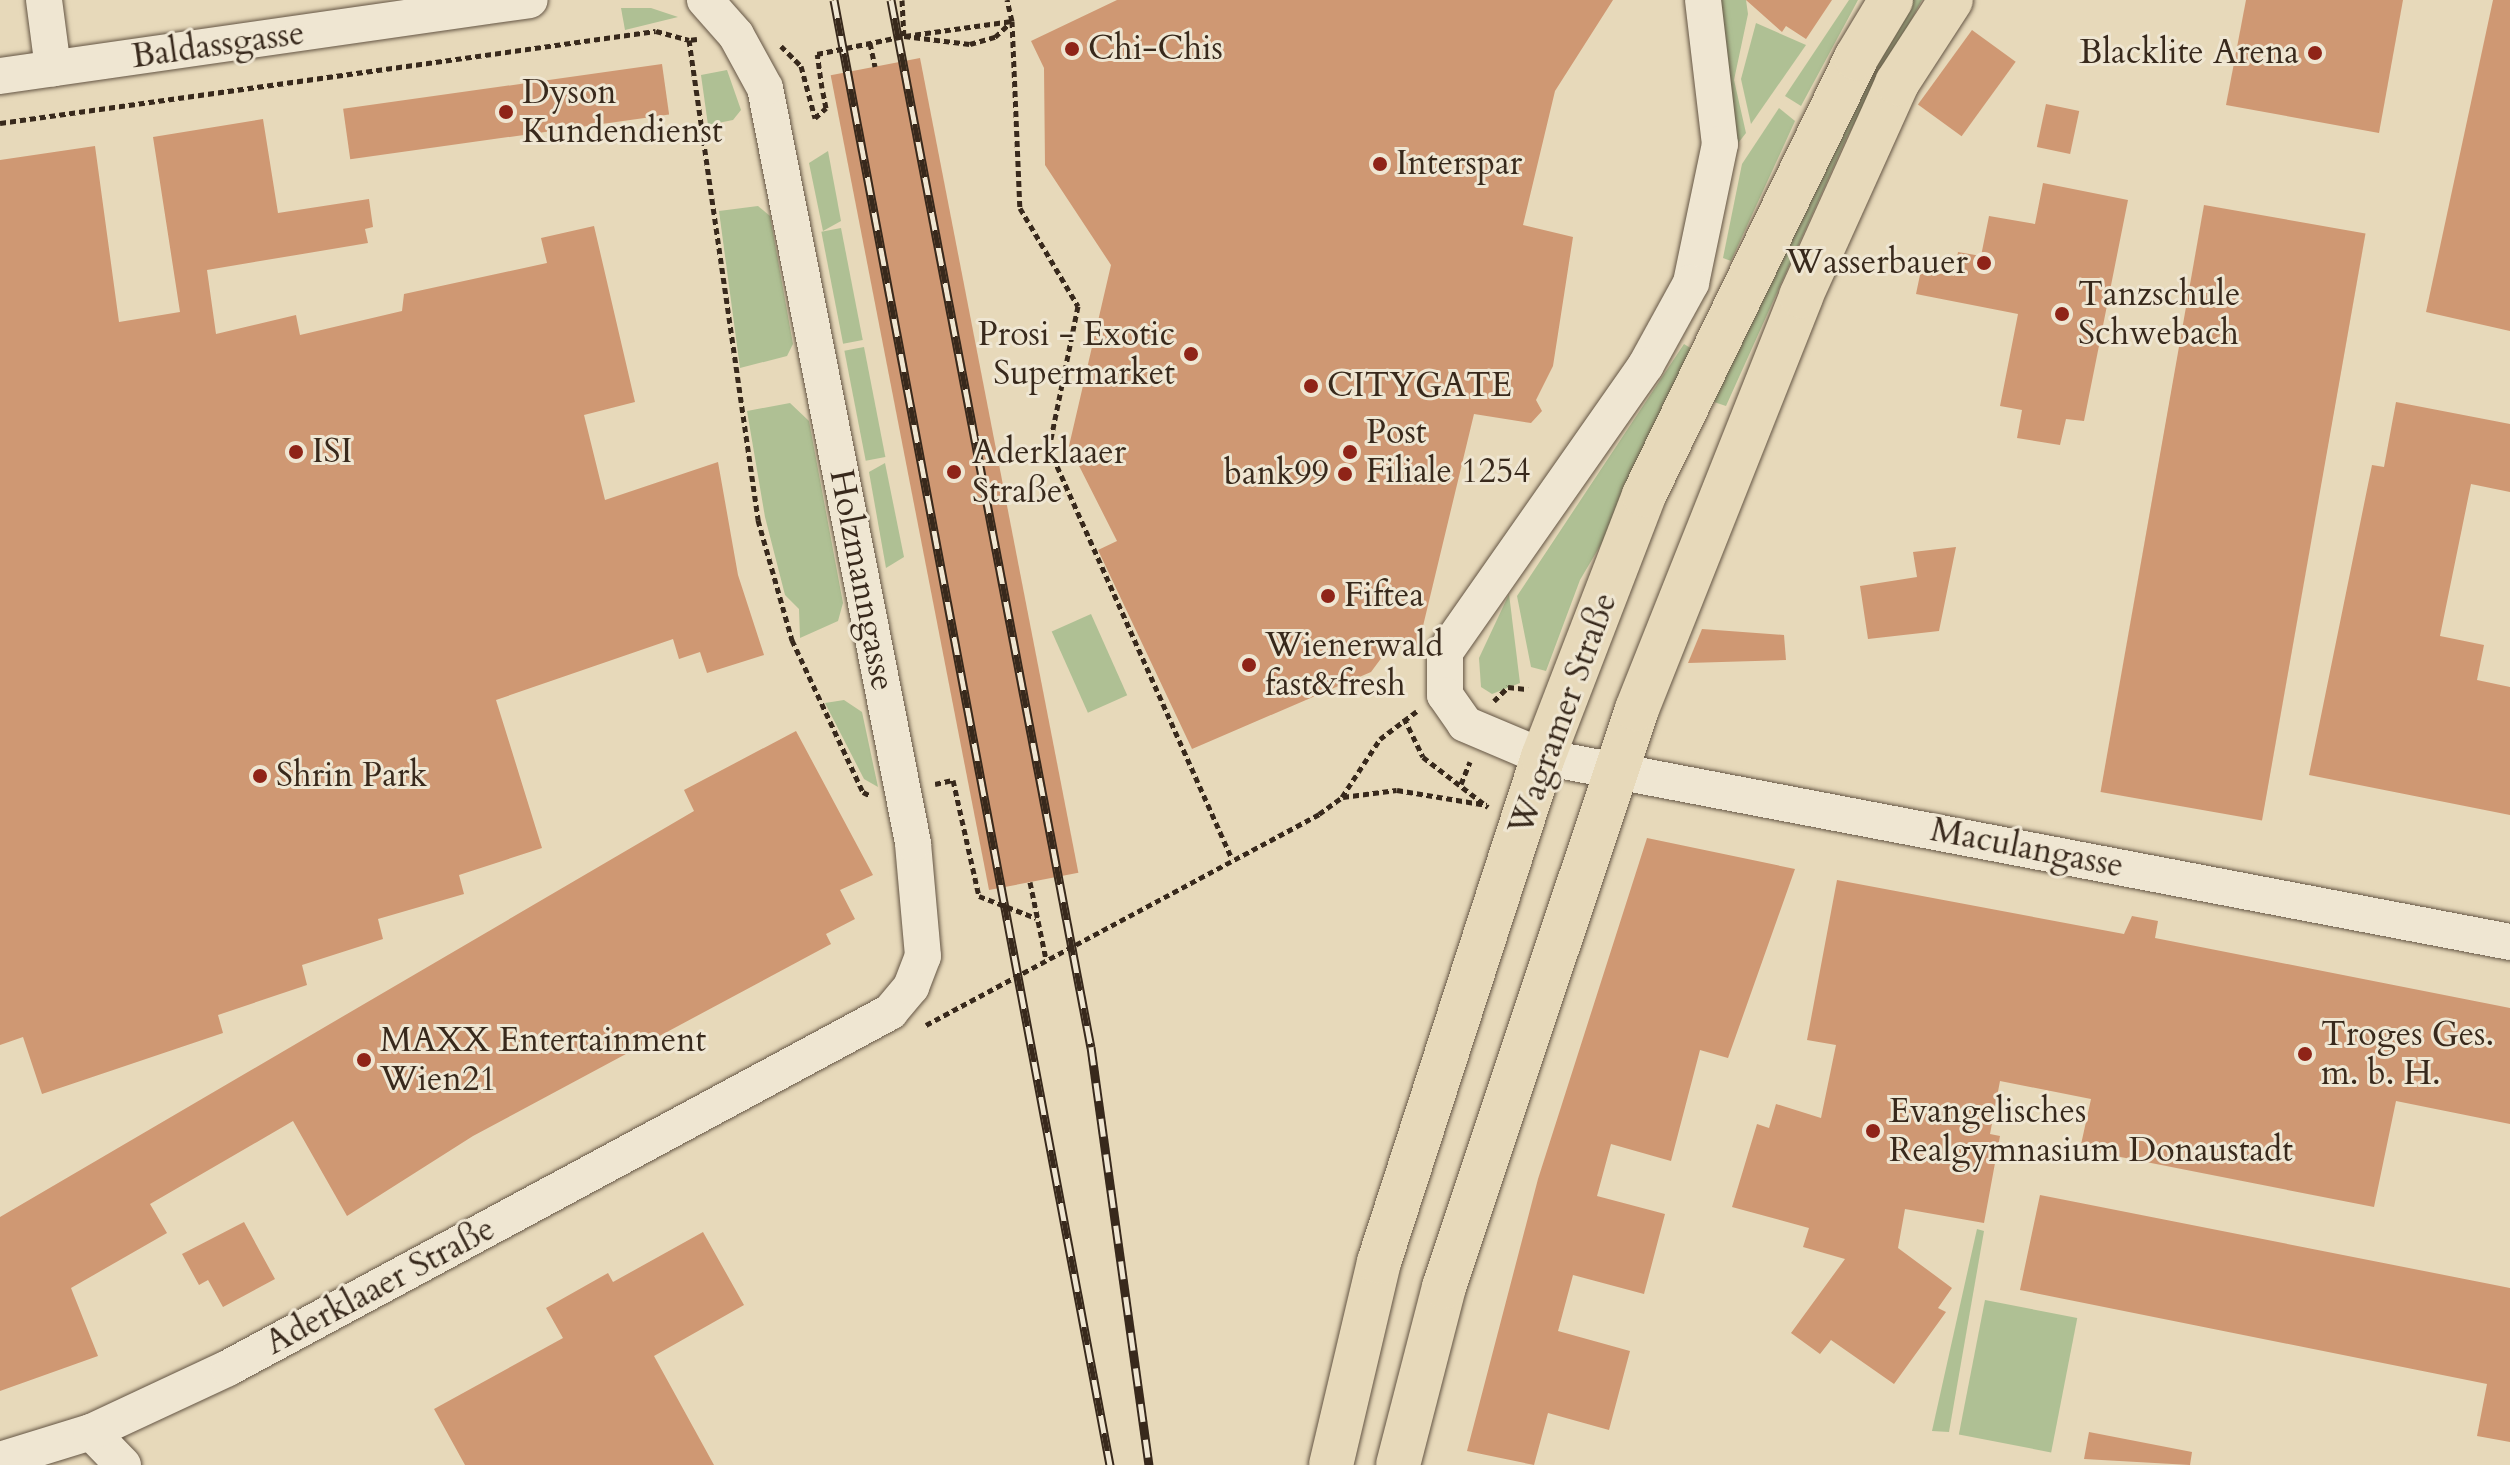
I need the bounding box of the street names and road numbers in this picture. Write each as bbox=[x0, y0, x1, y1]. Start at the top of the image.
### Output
street label: Baldassgasse bbox=[129, 13, 307, 77]
street label: Holzmanngasse bbox=[821, 466, 903, 694]
street label: Wagramer Straße bbox=[1500, 587, 1626, 841]
street label: Maculangasse bbox=[1927, 809, 2127, 887]
street label: Aderklaaer Straße bbox=[258, 1208, 502, 1364]

